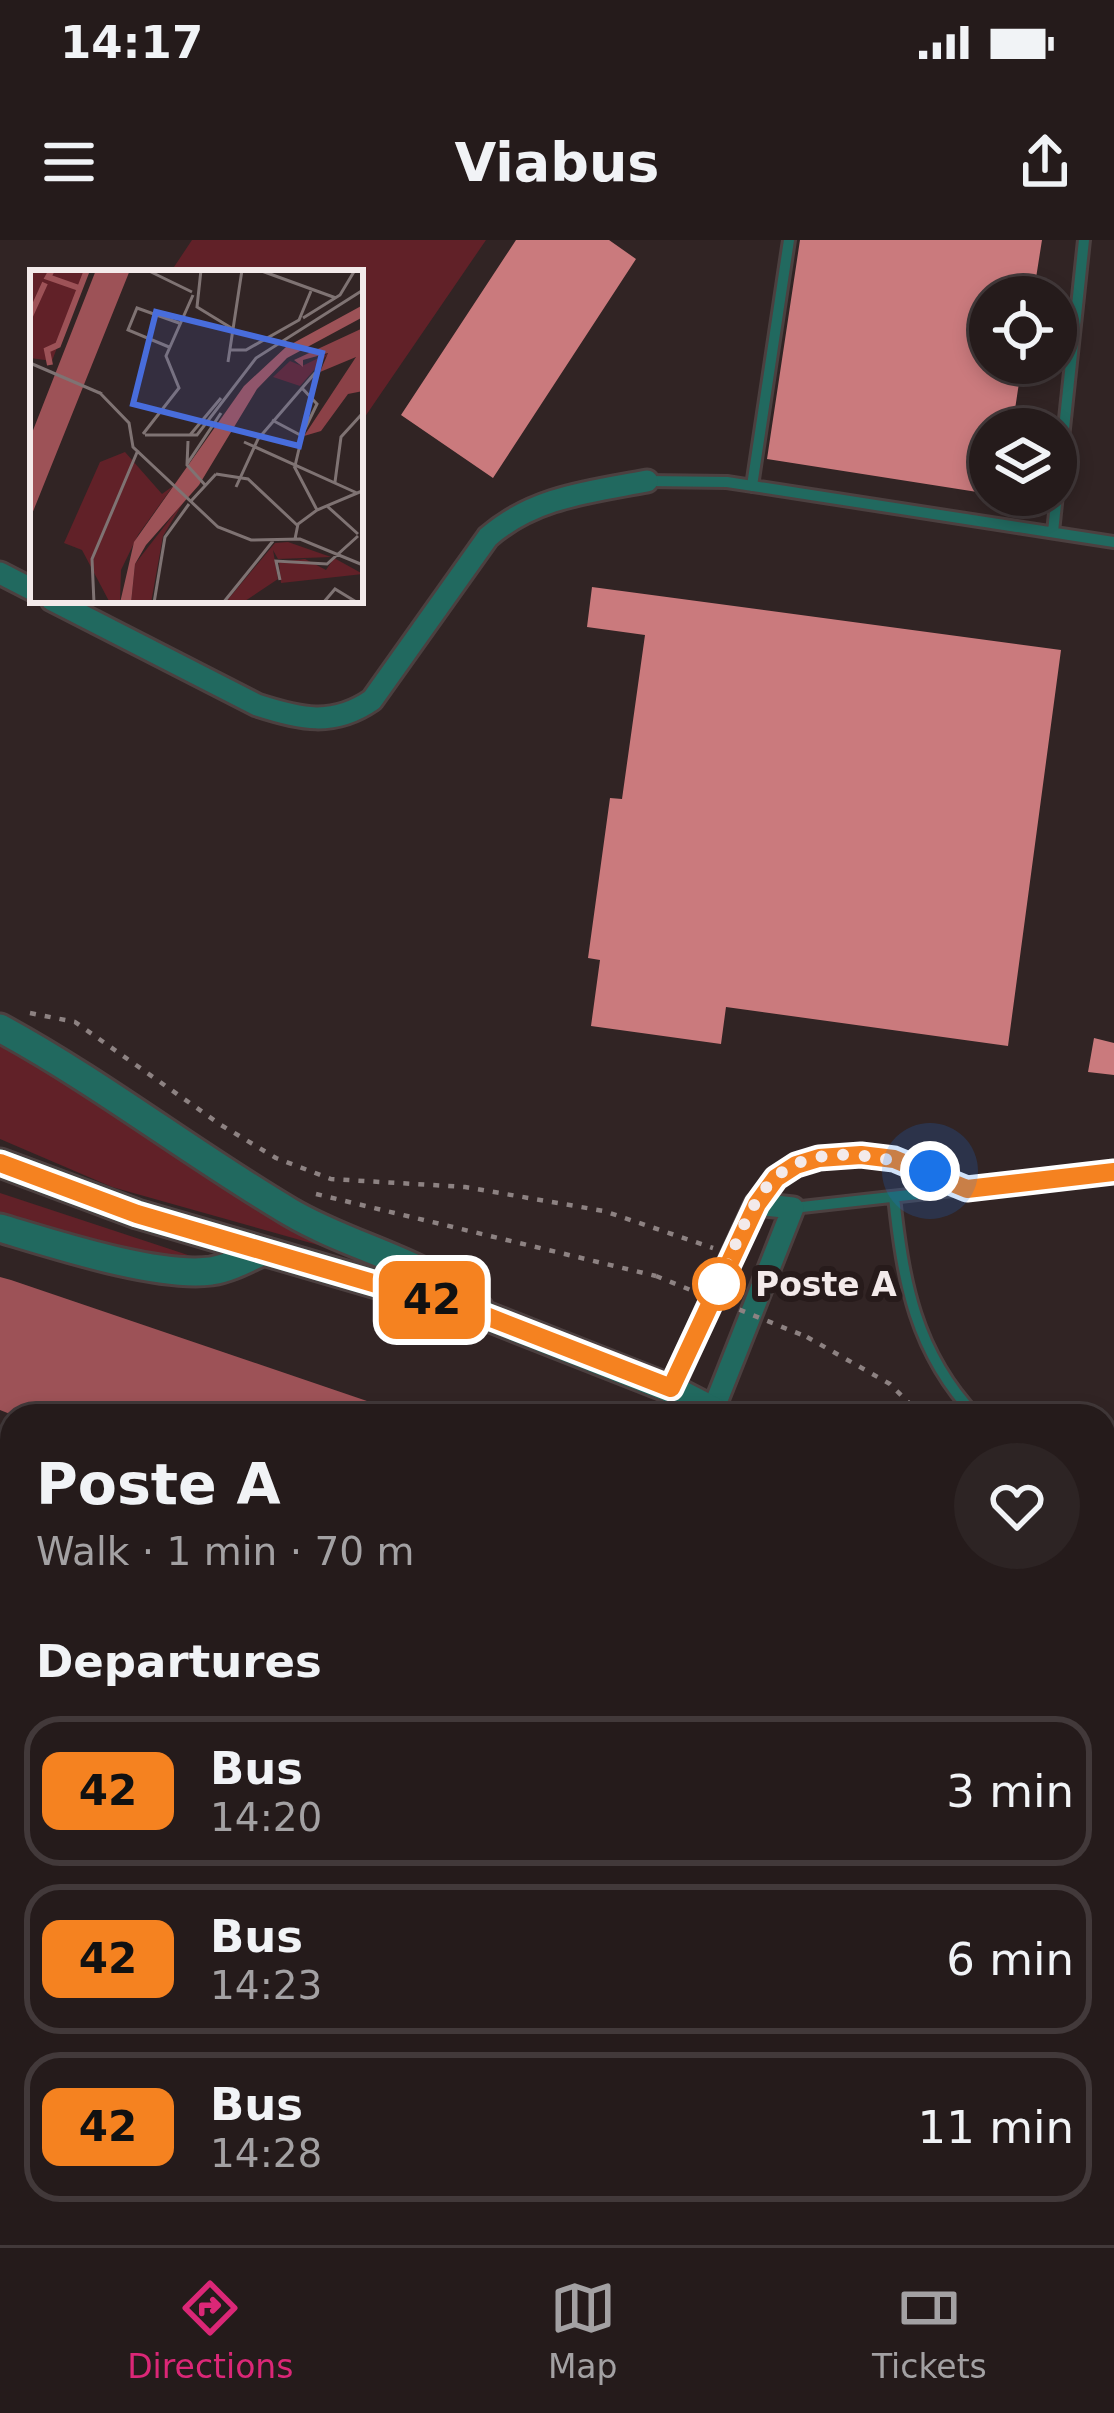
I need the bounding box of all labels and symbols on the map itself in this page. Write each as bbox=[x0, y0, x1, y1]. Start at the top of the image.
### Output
inset map bbox=[30, 270, 363, 603]
your location bbox=[900, 1141, 960, 1201]
marker: Poste A bbox=[694, 1259, 744, 1309]
line badge: 42 bbox=[378, 1261, 486, 1339]
place label: Poste A bbox=[755, 1265, 897, 1304]

